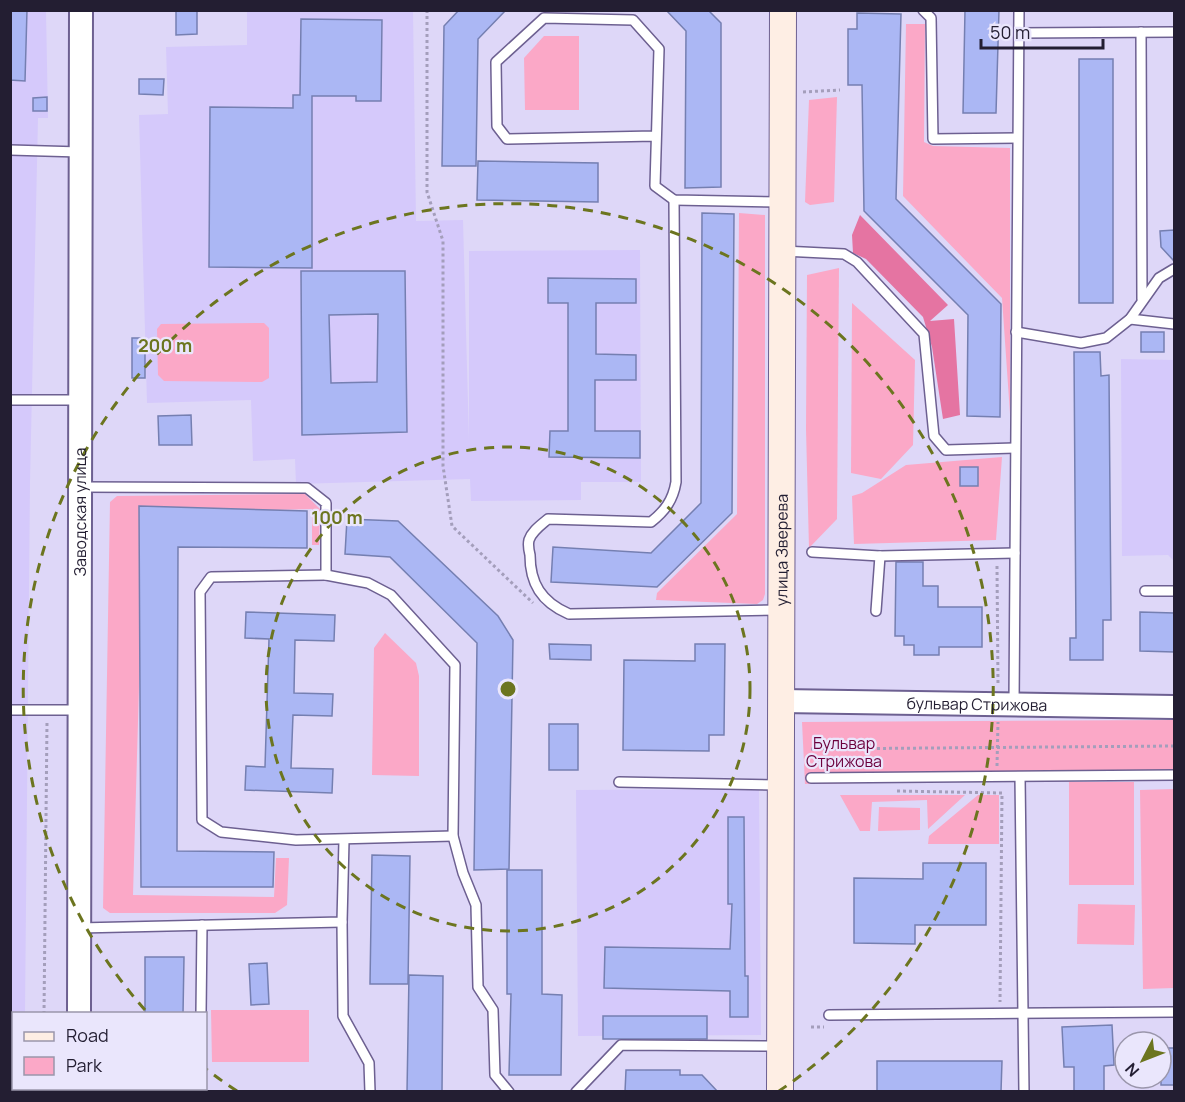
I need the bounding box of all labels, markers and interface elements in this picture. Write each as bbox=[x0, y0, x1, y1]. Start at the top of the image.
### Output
scale bar bbox=[981, 12, 1102, 50]
text: 50 m bbox=[990, 20, 1030, 44]
text: 200 m bbox=[138, 333, 192, 357]
street label: Заводская улица bbox=[69, 447, 91, 577]
street label: улица Зверева bbox=[770, 494, 793, 606]
text: 100 m bbox=[311, 505, 363, 529]
centre of rings bbox=[498, 679, 518, 699]
street label: бульвар Стрижова bbox=[906, 692, 1048, 716]
park label: Бульвар Стрижова bbox=[806, 732, 882, 772]
legend bbox=[12, 1012, 207, 1090]
text: Road bbox=[66, 1023, 109, 1047]
north arrow bbox=[1113, 1030, 1173, 1090]
text: Park bbox=[66, 1053, 103, 1077]
text: N bbox=[1120, 1058, 1144, 1082]

